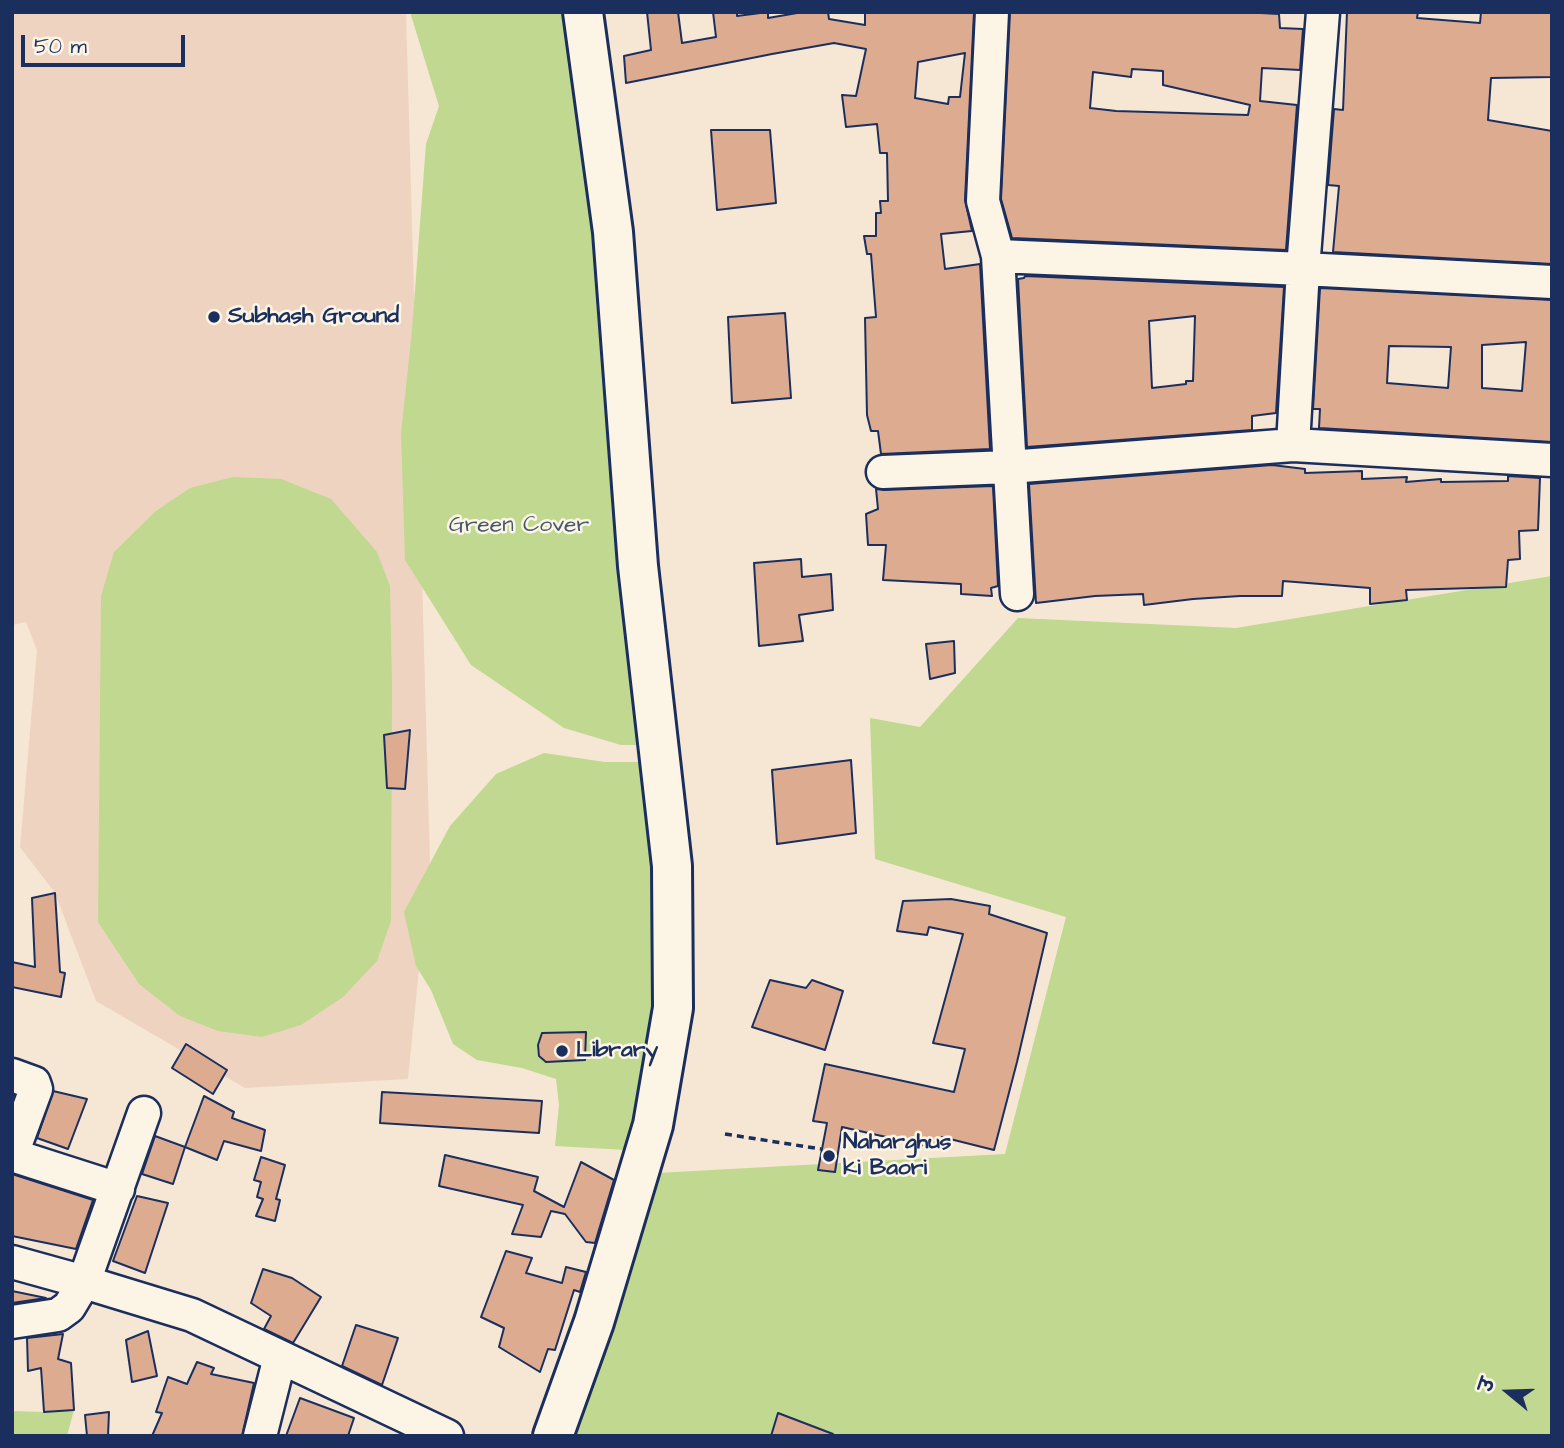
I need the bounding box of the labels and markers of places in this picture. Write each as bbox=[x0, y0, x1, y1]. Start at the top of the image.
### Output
place label: Subhash Ground bbox=[228, 303, 399, 331]
marker: Subhash Ground bbox=[206, 309, 222, 325]
place label: Library bbox=[576, 1037, 658, 1065]
marker: Library bbox=[554, 1043, 570, 1059]
place label: Naharghus ki Baori bbox=[843, 1129, 951, 1183]
marker: Naharghus ki Baori bbox=[821, 1148, 837, 1164]

